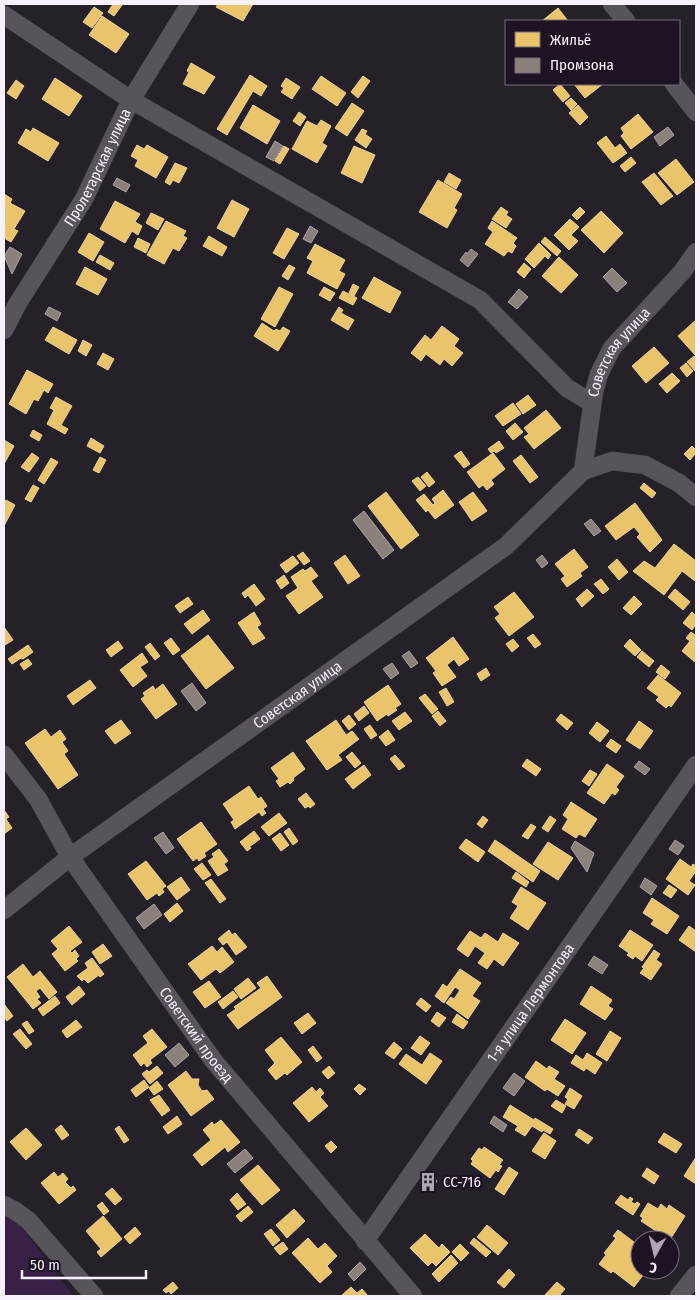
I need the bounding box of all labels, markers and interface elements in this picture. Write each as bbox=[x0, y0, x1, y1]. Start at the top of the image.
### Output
legend bbox=[505, 20, 680, 85]
text: Жильё bbox=[550, 31, 591, 49]
text: Промзона bbox=[550, 56, 614, 74]
street label: Пролетарская улица bbox=[60, 105, 135, 230]
street label: Советская улица bbox=[584, 304, 654, 398]
street label: Советская улица bbox=[250, 657, 345, 733]
street label: 1-я улица Лермонтова bbox=[483, 940, 578, 1066]
street label: Советский проезд bbox=[156, 984, 237, 1086]
building icon: СС-716 bbox=[417, 1171, 439, 1193]
place label: СС-716 bbox=[443, 1173, 481, 1191]
north arrow bbox=[630, 1230, 680, 1280]
scale bar bbox=[22, 1248, 146, 1280]
text: 50 m bbox=[30, 1256, 60, 1274]
text: С bbox=[648, 1258, 658, 1276]

